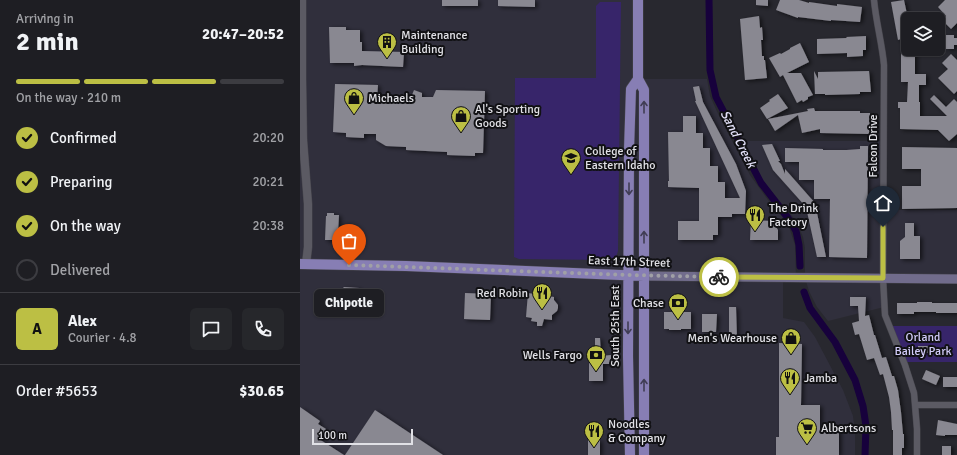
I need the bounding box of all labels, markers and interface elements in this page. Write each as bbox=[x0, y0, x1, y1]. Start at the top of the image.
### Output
text: Arriving in bbox=[16, 11, 74, 27]
map controls bbox=[901, 12, 945, 56]
button: layers bbox=[901, 12, 945, 56]
text: 20:47–20:52 bbox=[202, 25, 284, 43]
text: 2 min bbox=[16, 26, 79, 58]
place label: Maintenance Building bbox=[401, 28, 467, 57]
building icon: Maintenance Building bbox=[376, 31, 398, 59]
shop icon: Michaels bbox=[343, 87, 365, 115]
text: On the way · 210 m bbox=[16, 90, 121, 106]
place label: Michaels bbox=[368, 91, 414, 106]
one-way arrow bbox=[640, 101, 648, 114]
place label: Al's Sporting Goods bbox=[475, 102, 540, 131]
shop icon: Al's Sporting Goods bbox=[450, 105, 472, 133]
water label: Sand Creek bbox=[717, 107, 760, 172]
street label: Falcon Drive bbox=[866, 114, 881, 178]
icon: check bbox=[16, 127, 38, 149]
text: Confirmed bbox=[50, 129, 117, 147]
text: 20:20 bbox=[252, 130, 284, 146]
place label: College of Eastern Idaho bbox=[585, 144, 655, 173]
school or university icon: College of Eastern Idaho bbox=[560, 147, 582, 175]
icon: check bbox=[16, 171, 38, 193]
text: Preparing bbox=[50, 173, 113, 191]
text: 20:21 bbox=[252, 174, 284, 190]
one-way arrow bbox=[625, 182, 633, 195]
pin bbox=[866, 186, 900, 227]
icon: home bbox=[872, 192, 894, 214]
place label: The Drink Factory bbox=[769, 201, 818, 230]
restaurant icon: The Drink Factory bbox=[744, 204, 766, 232]
icon: check bbox=[16, 215, 38, 237]
text: On the way bbox=[50, 217, 121, 235]
text: 20:38 bbox=[252, 218, 284, 234]
pin bbox=[332, 224, 366, 265]
icon: bag bbox=[338, 230, 360, 252]
one-way arrow bbox=[640, 231, 648, 244]
street label: East 17th Street bbox=[588, 253, 670, 271]
courier bbox=[699, 257, 739, 297]
text: Delivered bbox=[50, 261, 110, 279]
icon: bike bbox=[708, 266, 730, 288]
restaurant icon: Red Robin bbox=[531, 282, 553, 310]
street label: South 25th East bbox=[608, 285, 623, 367]
place label: Red Robin bbox=[477, 286, 528, 301]
callout: Chipotle bbox=[314, 289, 384, 317]
bank icon: Chase bbox=[667, 292, 689, 320]
text: Chipotle bbox=[325, 295, 373, 311]
place label: Chase bbox=[633, 296, 664, 311]
button: chat bbox=[190, 308, 232, 350]
button: phone bbox=[242, 308, 284, 350]
text: Alex bbox=[68, 312, 97, 330]
text: A bbox=[32, 320, 42, 338]
one-way arrow bbox=[624, 321, 632, 334]
shop icon: Men's Wearhouse bbox=[780, 327, 802, 355]
text: Courier · 4.8 bbox=[68, 330, 137, 346]
park label: Orland Bailey Park bbox=[894, 330, 952, 359]
place label: Men's Wearhouse bbox=[688, 331, 777, 346]
bank icon: Wells Fargo bbox=[585, 344, 607, 372]
place label: Wells Fargo bbox=[523, 348, 582, 363]
restaurant icon: Jamba bbox=[779, 367, 801, 395]
place label: Jamba bbox=[804, 371, 837, 386]
one-way arrow bbox=[640, 379, 648, 392]
text: Order #5653 bbox=[16, 382, 98, 400]
text: $30.65 bbox=[239, 382, 284, 400]
place label: Noodles & Company bbox=[608, 417, 666, 446]
supermarket icon: Albertsons bbox=[796, 417, 818, 445]
restaurant icon: Noodles & Company bbox=[583, 420, 605, 448]
place label: Albertsons bbox=[821, 421, 876, 436]
scale bar bbox=[312, 427, 413, 446]
text: 100 m bbox=[318, 429, 347, 442]

